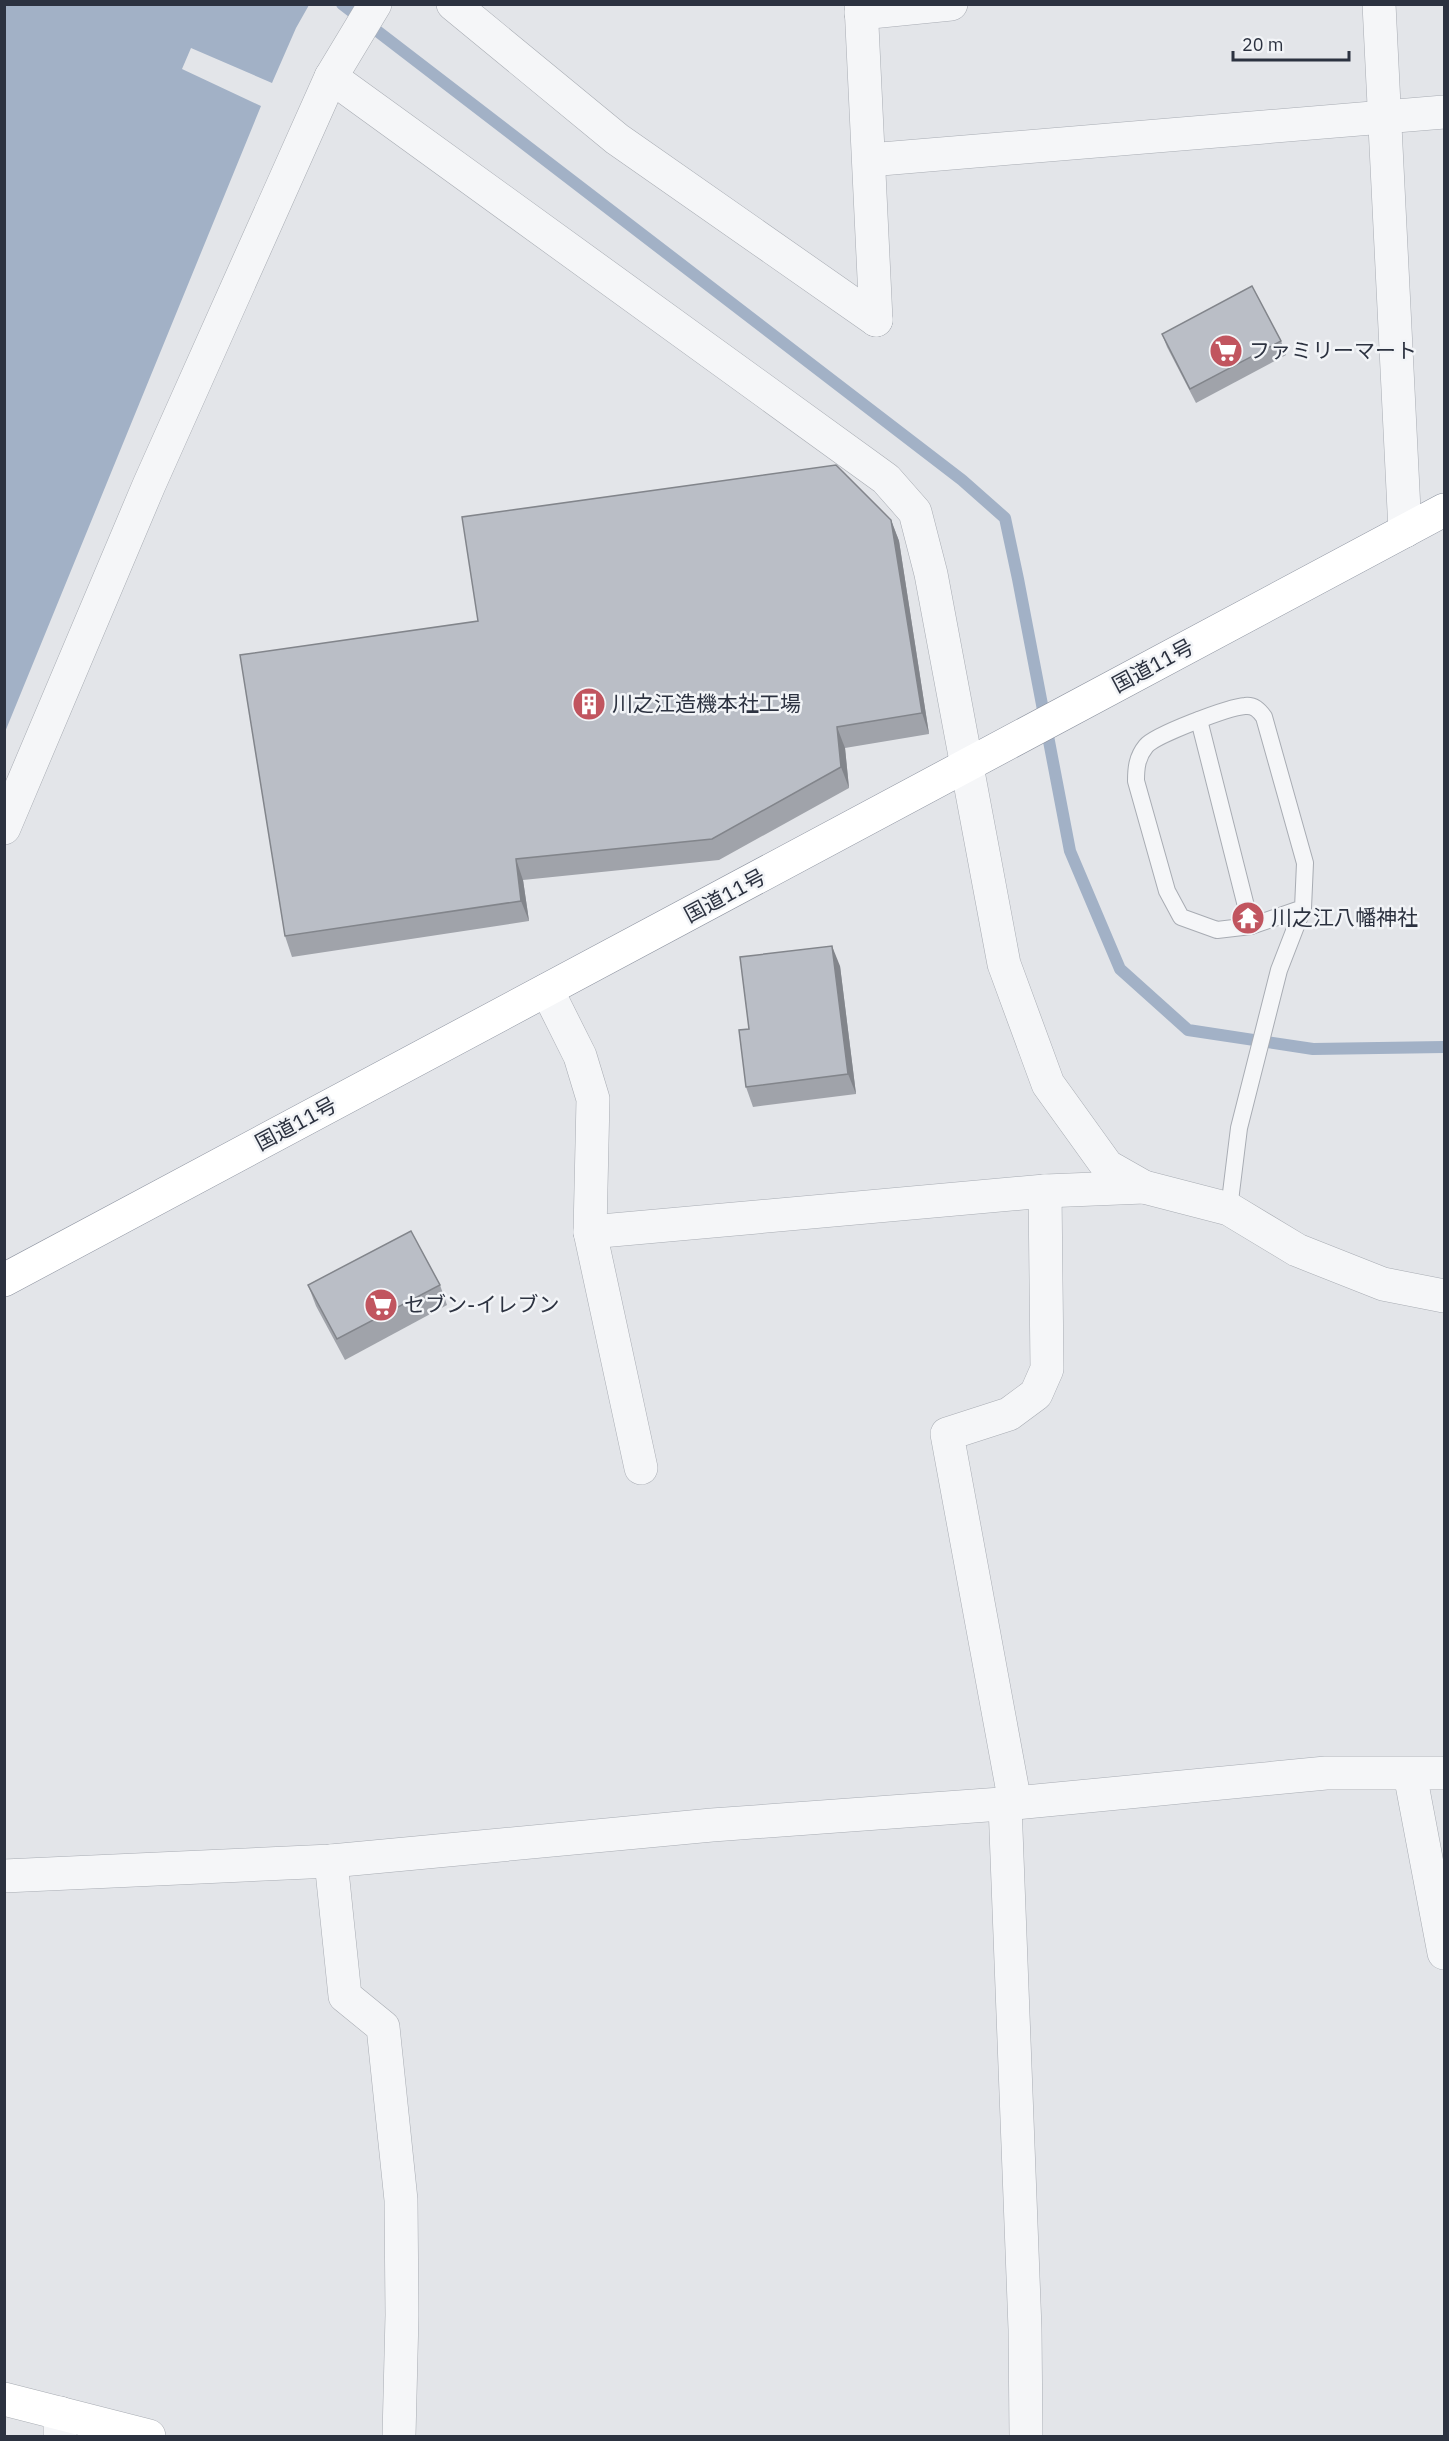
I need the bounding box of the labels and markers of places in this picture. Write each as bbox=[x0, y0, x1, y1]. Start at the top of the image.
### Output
supermarket icon: ファミリーマート bbox=[1208, 333, 1244, 369]
place label: ファミリーマート bbox=[1249, 336, 1417, 364]
building icon: 川之江造機本社工場 bbox=[571, 686, 607, 722]
place label: 川之江造機本社工場 bbox=[612, 689, 801, 717]
temple icon: 川之江八幡神社 bbox=[1230, 900, 1266, 936]
place label: 川之江八幡神社 bbox=[1271, 903, 1418, 931]
supermarket icon: セブン-イレブン bbox=[363, 1287, 399, 1323]
place label: セブン-イレブン bbox=[404, 1290, 559, 1318]

